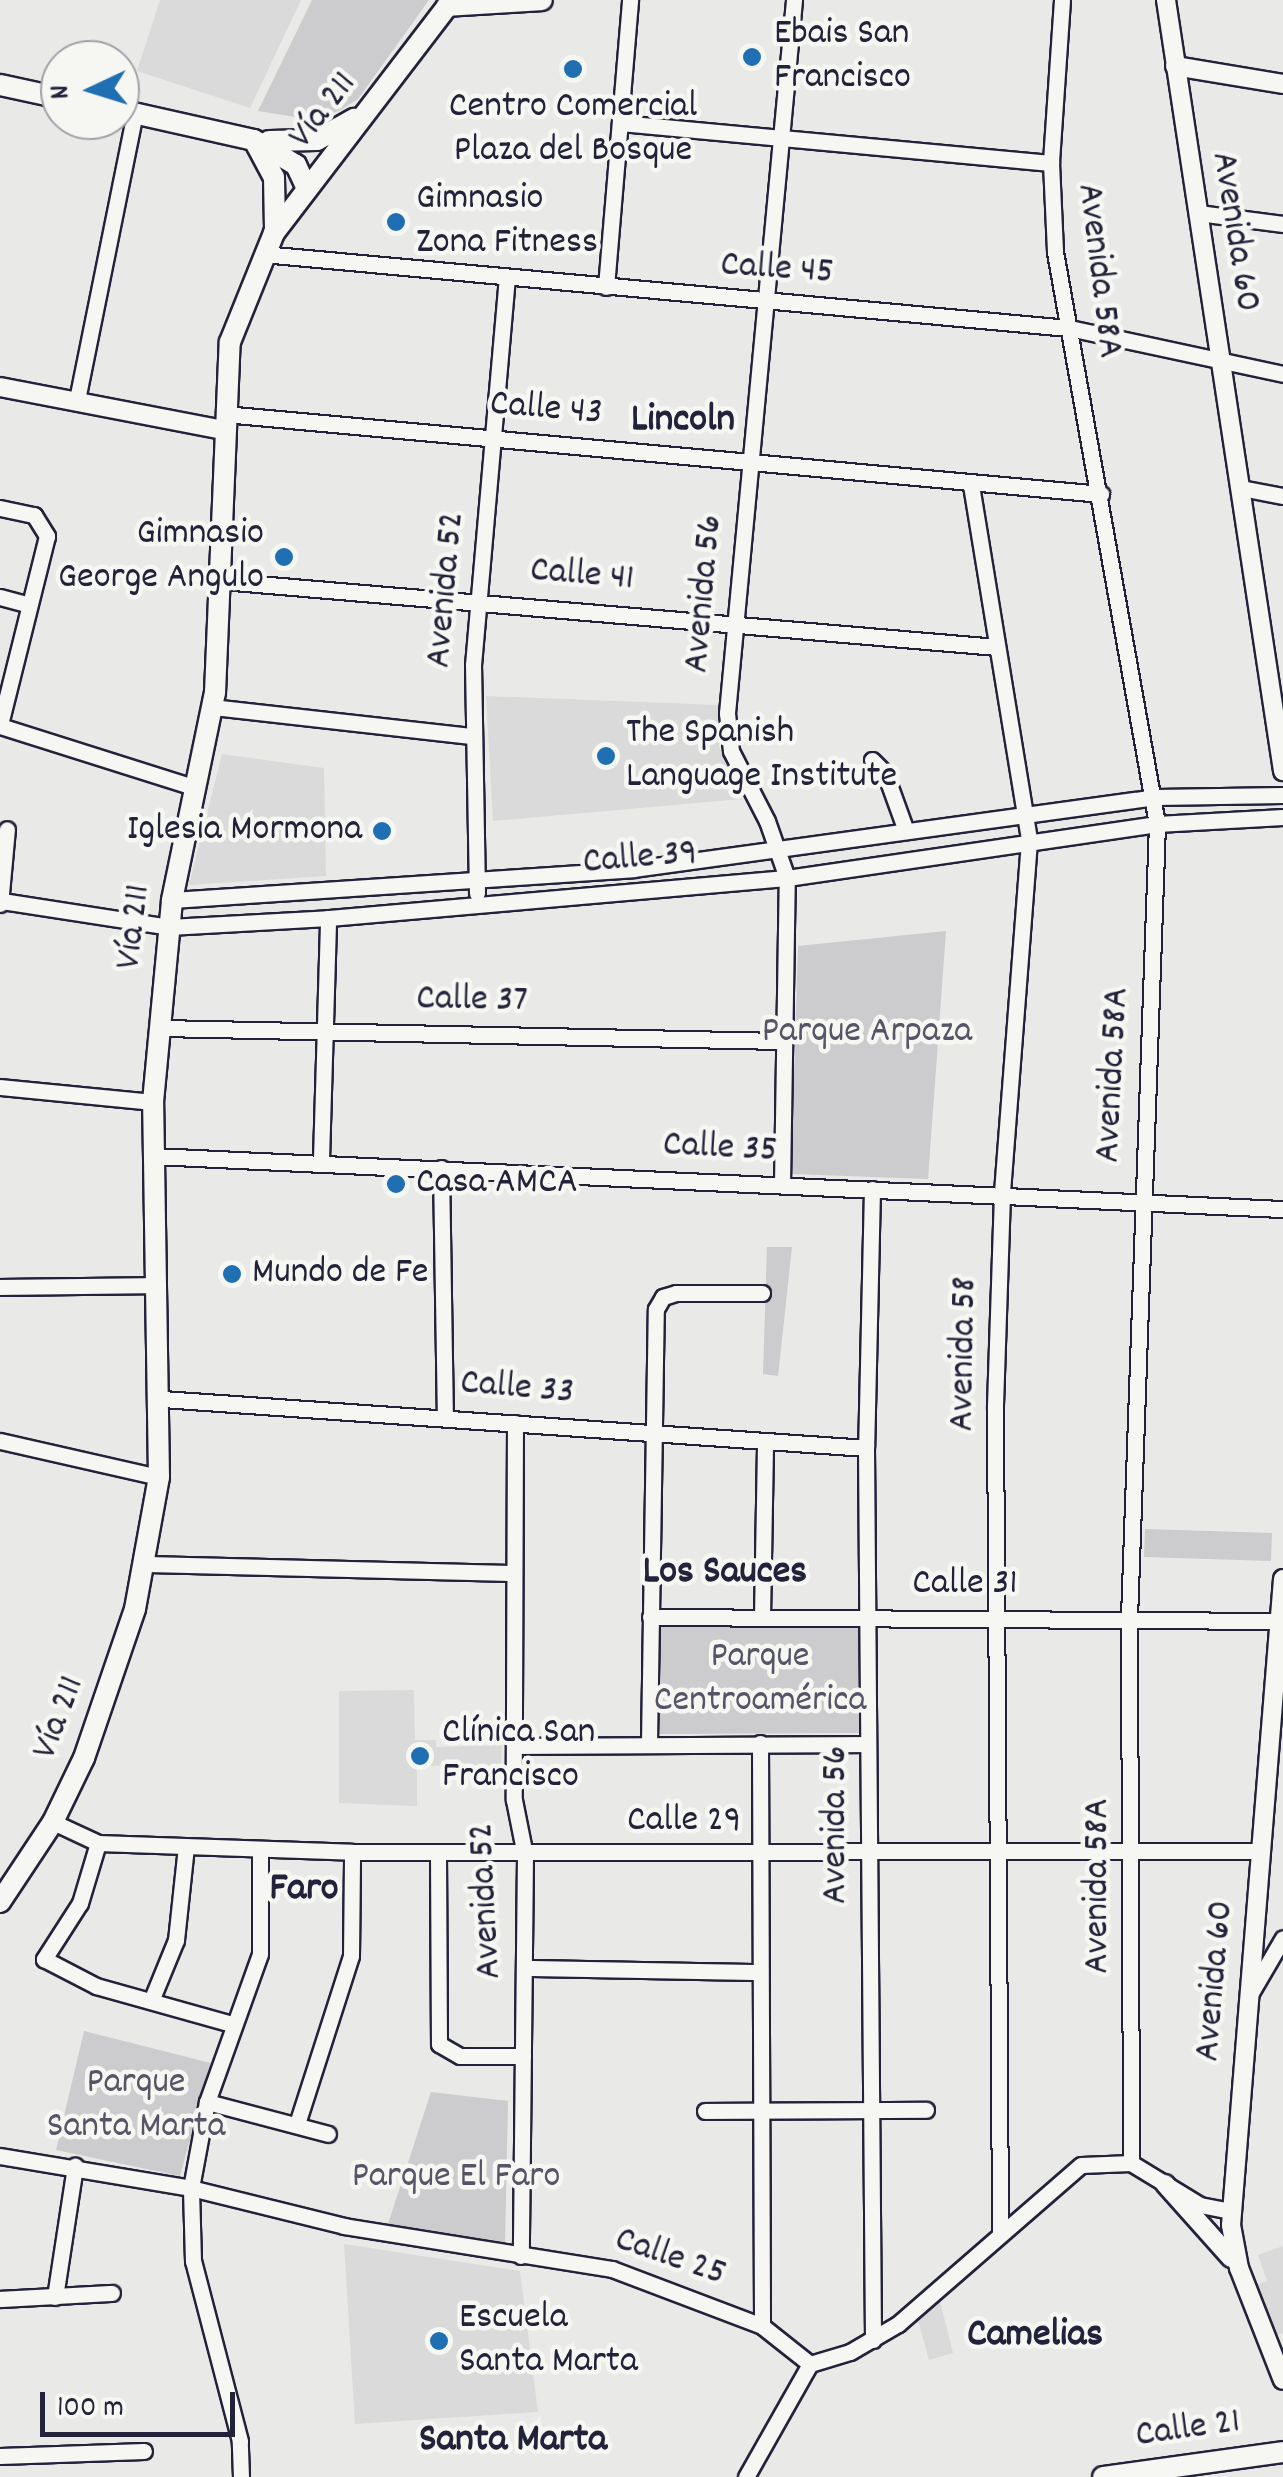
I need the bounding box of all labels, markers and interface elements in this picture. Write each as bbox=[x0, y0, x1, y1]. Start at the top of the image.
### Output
place label: Ebais San Francisco bbox=[774, 12, 911, 101]
north arrow bbox=[40, 40, 140, 140]
marker: Ebais San Francisco bbox=[739, 44, 765, 70]
marker: Centro Comercial Plaza del Bosque bbox=[562, 58, 584, 80]
street label: Vía 211 bbox=[280, 63, 368, 159]
text: N bbox=[42, 84, 83, 100]
place label: Centro Comercial Plaza del Bosque bbox=[449, 85, 697, 174]
street label: Avenida 60 bbox=[1199, 149, 1269, 315]
place label: Gimnasio Zona Fitness bbox=[416, 177, 598, 266]
street label: Avenida 58A bbox=[1065, 181, 1131, 361]
marker: Gimnasio Zona Fitness bbox=[385, 211, 407, 233]
street label: Calle 45 bbox=[719, 243, 835, 297]
street label: Calle 43 bbox=[488, 382, 604, 438]
district label: Lincoln bbox=[631, 398, 735, 446]
street label: Avenida 52 bbox=[417, 510, 477, 670]
place label: Gimnasio George Angulo bbox=[58, 512, 264, 602]
street label: Avenida 56 bbox=[675, 513, 735, 675]
marker: Gimnasio George Angulo bbox=[273, 546, 295, 568]
street label: Calle 41 bbox=[528, 549, 636, 603]
place label: The Spanish Language Institute bbox=[626, 711, 897, 801]
marker: The Spanish Language Institute bbox=[595, 745, 617, 767]
place label: Iglesia Mormona bbox=[127, 808, 362, 854]
marker: Iglesia Mormona bbox=[371, 820, 393, 842]
street label: Calle 39 bbox=[581, 831, 699, 887]
street label: Vía 211 bbox=[107, 882, 163, 972]
street label: Calle 37 bbox=[416, 977, 528, 1025]
street label: Avenida 58A bbox=[1087, 986, 1141, 1164]
park label: Parque Arpaza bbox=[762, 1010, 972, 1056]
street label: Calle 35 bbox=[662, 1123, 778, 1175]
place label: Casa AMCA bbox=[416, 1161, 578, 1207]
marker: Casa AMCA bbox=[385, 1173, 407, 1195]
place label: Mundo de Fe bbox=[252, 1251, 429, 1297]
marker: Mundo de Fe bbox=[221, 1263, 243, 1285]
street label: Avenida 58 bbox=[941, 1276, 989, 1432]
street label: Calle 33 bbox=[458, 1361, 576, 1417]
district label: Los Sauces bbox=[643, 1550, 807, 1598]
street label: Calle 31 bbox=[912, 1562, 1018, 1608]
park label: Parque Centroamérica bbox=[654, 1635, 866, 1725]
street label: Vía 211 bbox=[23, 1670, 97, 1766]
place label: Clínica San Francisco bbox=[442, 1711, 595, 1800]
marker: Clínica San Francisco bbox=[407, 1743, 433, 1769]
street label: Avenida 56 bbox=[814, 1746, 860, 1904]
street label: Avenida 58A bbox=[1076, 1798, 1122, 1974]
street label: Calle 29 bbox=[627, 1799, 741, 1845]
street label: Avenida 52 bbox=[460, 1822, 514, 1980]
district label: Faro bbox=[269, 1867, 339, 1915]
street label: Avenida 60 bbox=[1186, 1899, 1246, 2063]
park label: Parque Santa Marta bbox=[47, 2061, 225, 2150]
park label: Parque El Faro bbox=[352, 2155, 560, 2201]
street label: Calle 25 bbox=[609, 2218, 731, 2298]
place label: Escuela Santa Marta bbox=[459, 2296, 638, 2386]
district label: Camelias bbox=[967, 2313, 1103, 2361]
marker: Escuela Santa Marta bbox=[428, 2330, 450, 2352]
scale bar bbox=[45, 2372, 240, 2434]
text: 100 m bbox=[57, 2388, 124, 2431]
street label: Calle 21 bbox=[1133, 2400, 1243, 2460]
district label: Santa Marta bbox=[419, 2418, 607, 2466]

